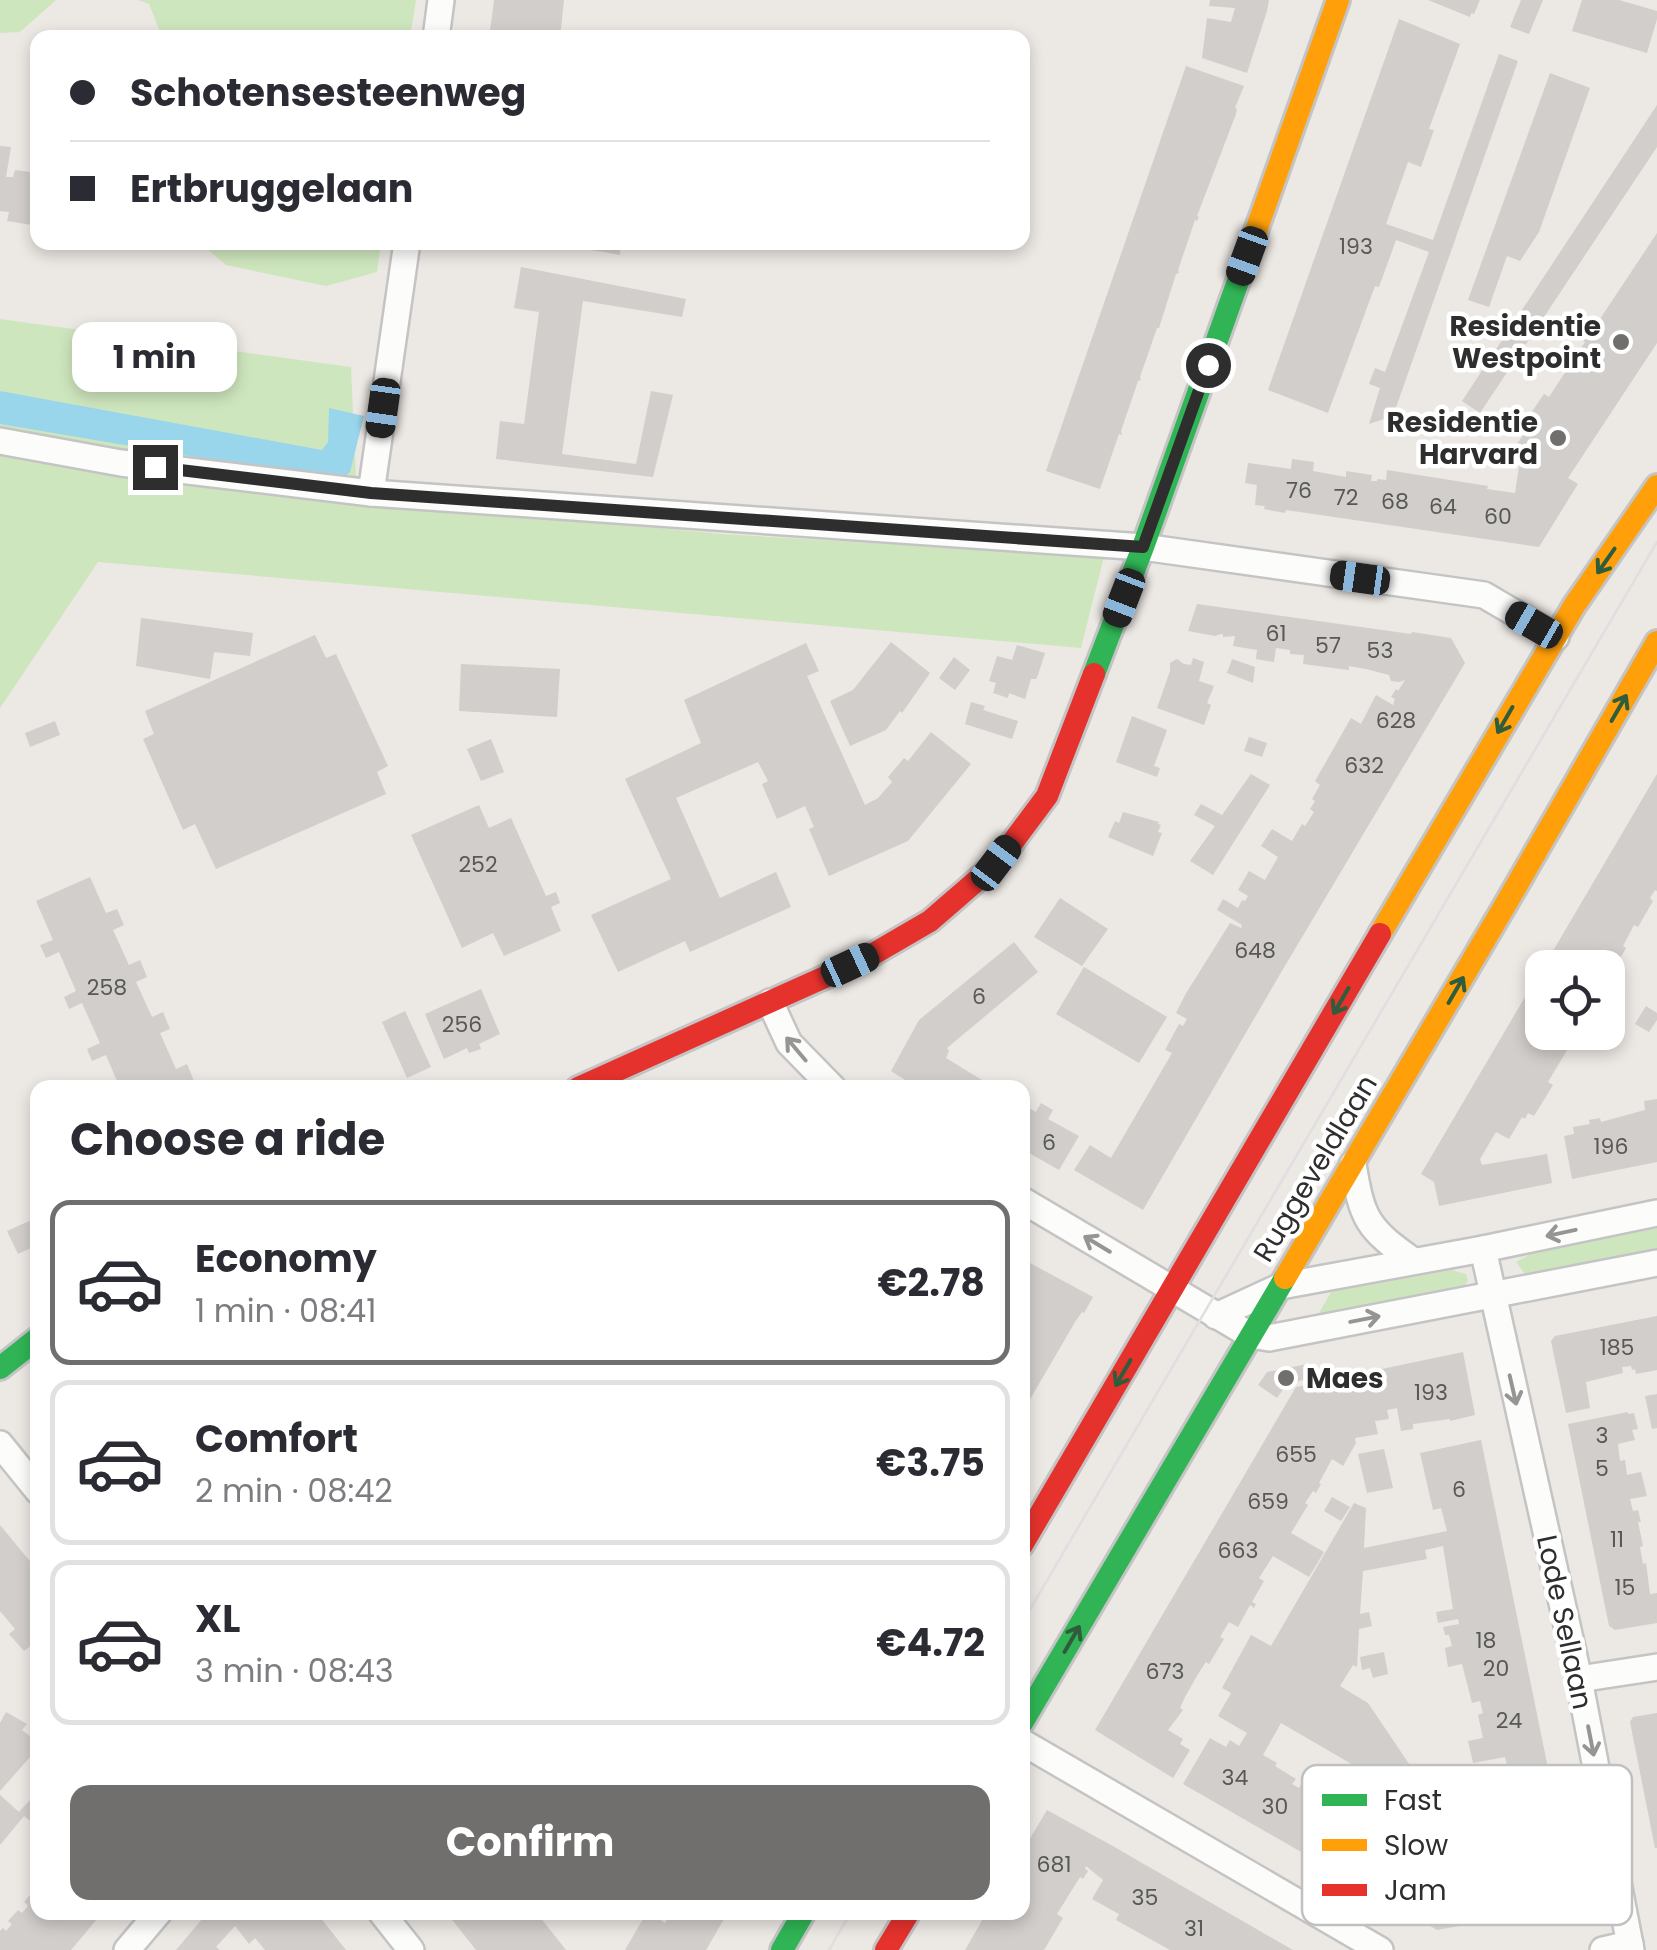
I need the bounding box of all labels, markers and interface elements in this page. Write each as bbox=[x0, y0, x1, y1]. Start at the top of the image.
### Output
text: Schotensesteenweg bbox=[130, 66, 526, 119]
text: Ertbruggelaan bbox=[130, 162, 413, 215]
car bbox=[1223, 223, 1271, 289]
house number: 193 bbox=[1339, 231, 1373, 262]
place label: Residentie Westpoint bbox=[1450, 307, 1601, 378]
callout: 1 min bbox=[72, 322, 238, 392]
marker: Residentie Westpoint bbox=[1610, 331, 1632, 353]
text: 1 min bbox=[113, 334, 196, 379]
route start bbox=[1186, 343, 1231, 388]
car bbox=[364, 376, 402, 440]
place label: Residentie Harvard bbox=[1387, 403, 1538, 474]
marker: Residentie Harvard bbox=[1547, 427, 1569, 449]
route end bbox=[133, 445, 178, 490]
house number: 76 bbox=[1286, 475, 1312, 506]
house number: 72 bbox=[1334, 482, 1358, 513]
house number: 68 bbox=[1381, 486, 1409, 517]
house number: 64 bbox=[1429, 491, 1457, 522]
house number: 60 bbox=[1484, 501, 1512, 532]
one-way arrow bbox=[1596, 547, 1617, 574]
car bbox=[1328, 559, 1392, 597]
car bbox=[1099, 565, 1149, 631]
car bbox=[1501, 597, 1567, 653]
house number: 61 bbox=[1265, 618, 1287, 649]
house number: 57 bbox=[1315, 630, 1341, 661]
house number: 53 bbox=[1367, 635, 1393, 666]
one-way arrow bbox=[1609, 694, 1629, 724]
house number: 628 bbox=[1376, 705, 1416, 736]
one-way arrow bbox=[1495, 705, 1515, 735]
house number: 632 bbox=[1344, 750, 1384, 781]
car bbox=[966, 830, 1026, 896]
house number: 252 bbox=[458, 849, 498, 880]
house number: 648 bbox=[1234, 935, 1276, 966]
car bbox=[816, 939, 884, 991]
map controls bbox=[1525, 950, 1625, 1050]
button: locate bbox=[1525, 950, 1625, 1050]
house number: 258 bbox=[87, 972, 127, 1003]
one-way arrow bbox=[1446, 975, 1466, 1005]
house number: 6 bbox=[972, 981, 986, 1012]
one-way arrow bbox=[1331, 986, 1351, 1015]
house number: 256 bbox=[442, 1009, 482, 1040]
one-way arrow bbox=[786, 1036, 808, 1062]
street label: Ruggeveldlaan bbox=[1244, 1067, 1387, 1269]
text: Choose a ride bbox=[70, 1108, 385, 1171]
house number: 6 bbox=[1042, 1127, 1056, 1158]
house number: 196 bbox=[1594, 1131, 1628, 1162]
one-way arrow bbox=[1546, 1224, 1578, 1243]
text: Economy bbox=[195, 1232, 377, 1285]
one-way arrow bbox=[1083, 1234, 1112, 1254]
icon: car bbox=[75, 1238, 165, 1328]
text: €2.78 bbox=[877, 1256, 985, 1309]
text: 1 min · 08:41 bbox=[195, 1288, 376, 1333]
one-way arrow bbox=[1348, 1309, 1380, 1328]
house number: 185 bbox=[1600, 1332, 1634, 1363]
one-way arrow bbox=[1113, 1358, 1133, 1387]
place label: Maes bbox=[1306, 1359, 1384, 1398]
marker: Maes bbox=[1275, 1367, 1297, 1389]
one-way arrow bbox=[1505, 1373, 1524, 1405]
house number: 193 bbox=[1414, 1377, 1448, 1408]
text: Comfort bbox=[195, 1412, 358, 1465]
icon: car bbox=[75, 1418, 165, 1508]
house number: 3 bbox=[1596, 1420, 1608, 1451]
text: €3.75 bbox=[876, 1436, 985, 1489]
house number: 655 bbox=[1275, 1439, 1317, 1470]
house number: 5 bbox=[1595, 1453, 1609, 1484]
text: 2 min · 08:42 bbox=[195, 1468, 393, 1513]
house number: 6 bbox=[1452, 1474, 1466, 1505]
house number: 659 bbox=[1247, 1486, 1289, 1517]
house number: 11 bbox=[1610, 1524, 1624, 1555]
street label: Lode Sellaan bbox=[1527, 1531, 1602, 1713]
house number: 663 bbox=[1218, 1535, 1258, 1566]
house number: 15 bbox=[1615, 1572, 1635, 1603]
text: XL bbox=[195, 1592, 240, 1645]
icon: car bbox=[75, 1598, 165, 1688]
text: €4.72 bbox=[876, 1616, 985, 1669]
one-way arrow bbox=[1062, 1625, 1082, 1654]
house number: 18 bbox=[1476, 1625, 1496, 1656]
text: 3 min · 08:43 bbox=[195, 1648, 394, 1693]
house number: 20 bbox=[1483, 1653, 1509, 1684]
house number: 673 bbox=[1146, 1656, 1184, 1687]
house number: 24 bbox=[1496, 1705, 1522, 1736]
one-way arrow bbox=[1582, 1724, 1601, 1756]
house number: 34 bbox=[1222, 1762, 1249, 1793]
legend bbox=[1302, 1765, 1632, 1925]
text: Fast bbox=[1384, 1781, 1442, 1820]
button: Confirm bbox=[70, 1785, 990, 1900]
house number: 30 bbox=[1262, 1791, 1288, 1822]
text: Slow bbox=[1384, 1826, 1448, 1865]
house number: 681 bbox=[1037, 1849, 1071, 1880]
text: Jam bbox=[1384, 1871, 1447, 1910]
house number: 35 bbox=[1132, 1882, 1158, 1913]
house number: 31 bbox=[1184, 1913, 1204, 1944]

